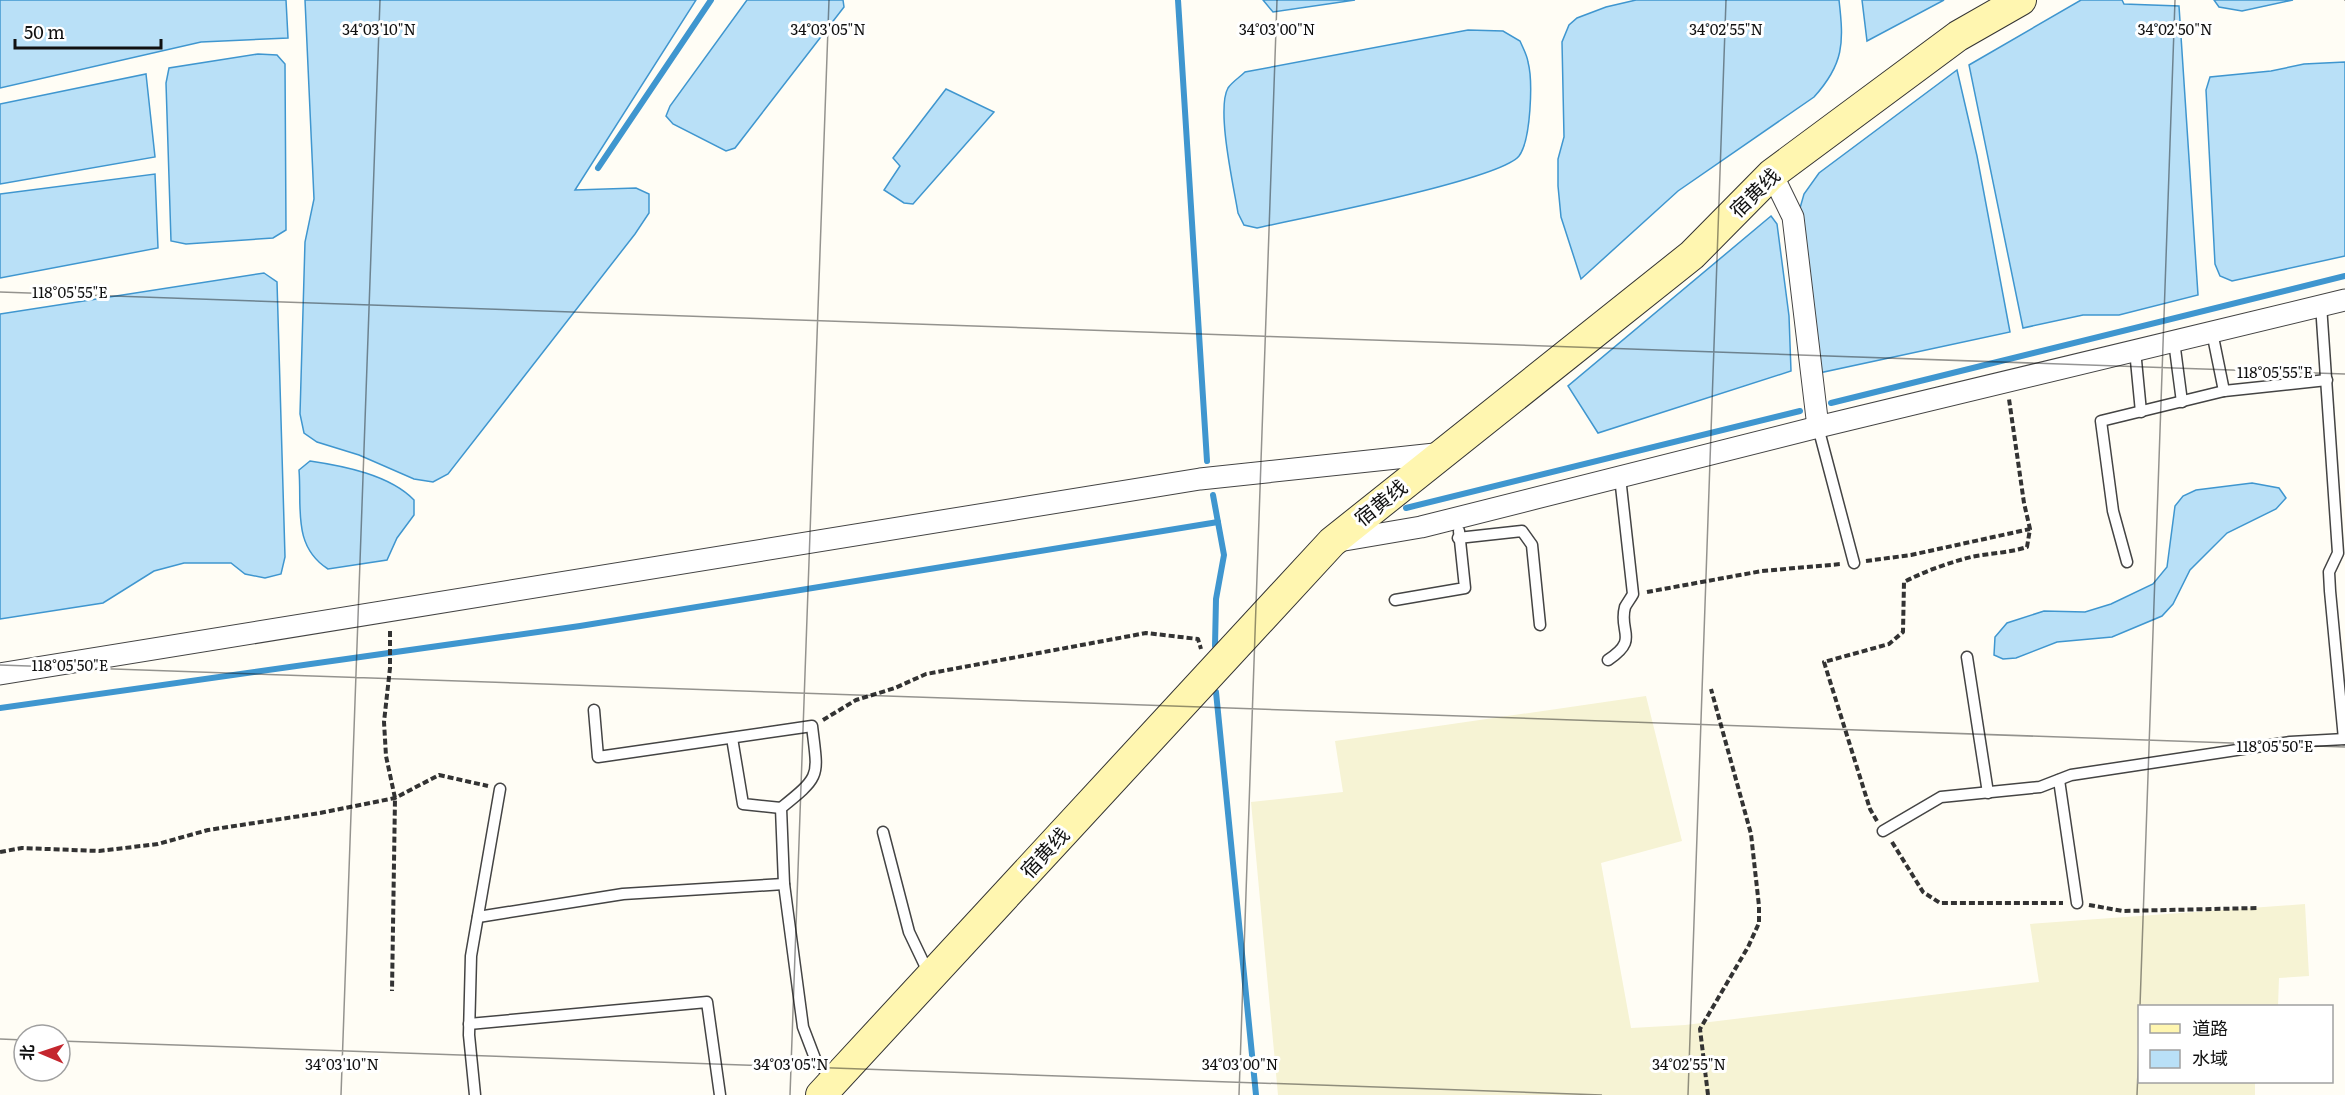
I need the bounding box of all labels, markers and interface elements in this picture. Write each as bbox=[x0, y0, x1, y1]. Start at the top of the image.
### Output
scale bar bbox=[15, 12, 160, 50]
text: 34°03'10"N bbox=[342, 17, 416, 40]
text: 34°03'05"N bbox=[790, 17, 866, 40]
text: 34°03'00"N bbox=[1239, 17, 1315, 40]
text: 34°02'55"N bbox=[1689, 17, 1763, 40]
text: 34°02'50"N bbox=[2137, 17, 2213, 40]
text: 50 m bbox=[24, 18, 65, 45]
street label: 宿黄线 bbox=[1722, 160, 1786, 223]
text: 118°05'55"E bbox=[32, 280, 108, 303]
text: 118°05'55"E bbox=[2237, 360, 2313, 383]
street label: 宿黄线 bbox=[1347, 471, 1412, 532]
text: 118°05'50"E bbox=[32, 653, 108, 676]
text: 118°05'50"E bbox=[2237, 734, 2313, 757]
street label: 宿黄线 bbox=[1012, 819, 1075, 884]
legend bbox=[2138, 1005, 2333, 1083]
text: 道路 bbox=[2192, 1014, 2228, 1041]
north arrow bbox=[12, 1023, 72, 1083]
text: 北 bbox=[14, 1044, 38, 1061]
text: 水域 bbox=[2192, 1044, 2228, 1071]
text: 34°03'10"N bbox=[305, 1052, 379, 1075]
text: 34°03'05"N bbox=[753, 1052, 829, 1075]
text: 34°03'00"N bbox=[1202, 1052, 1278, 1075]
text: 34°02'55"N bbox=[1652, 1052, 1726, 1075]

